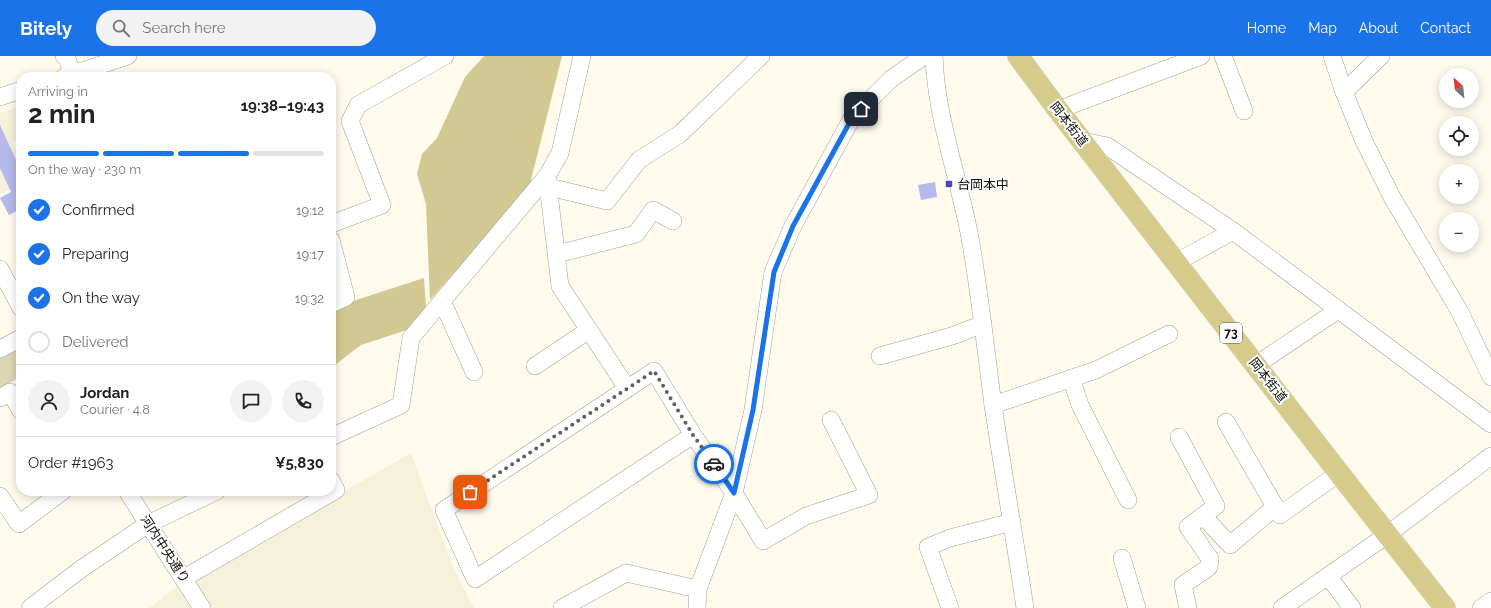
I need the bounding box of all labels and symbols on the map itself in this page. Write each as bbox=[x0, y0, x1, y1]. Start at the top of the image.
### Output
north arrow bbox=[1439, 68, 1479, 108]
pin bbox=[844, 92, 878, 126]
street label: 岡本街道 bbox=[1047, 99, 1091, 149]
place label: 台岡本中 bbox=[957, 177, 1009, 192]
marker: 台岡本中 bbox=[944, 179, 954, 189]
road number: 73 bbox=[1220, 323, 1242, 343]
street label: 岡本街道 bbox=[1246, 355, 1290, 405]
courier bbox=[694, 444, 734, 484]
pin bbox=[453, 475, 487, 509]
street label: 河内中央通り bbox=[137, 512, 193, 586]

